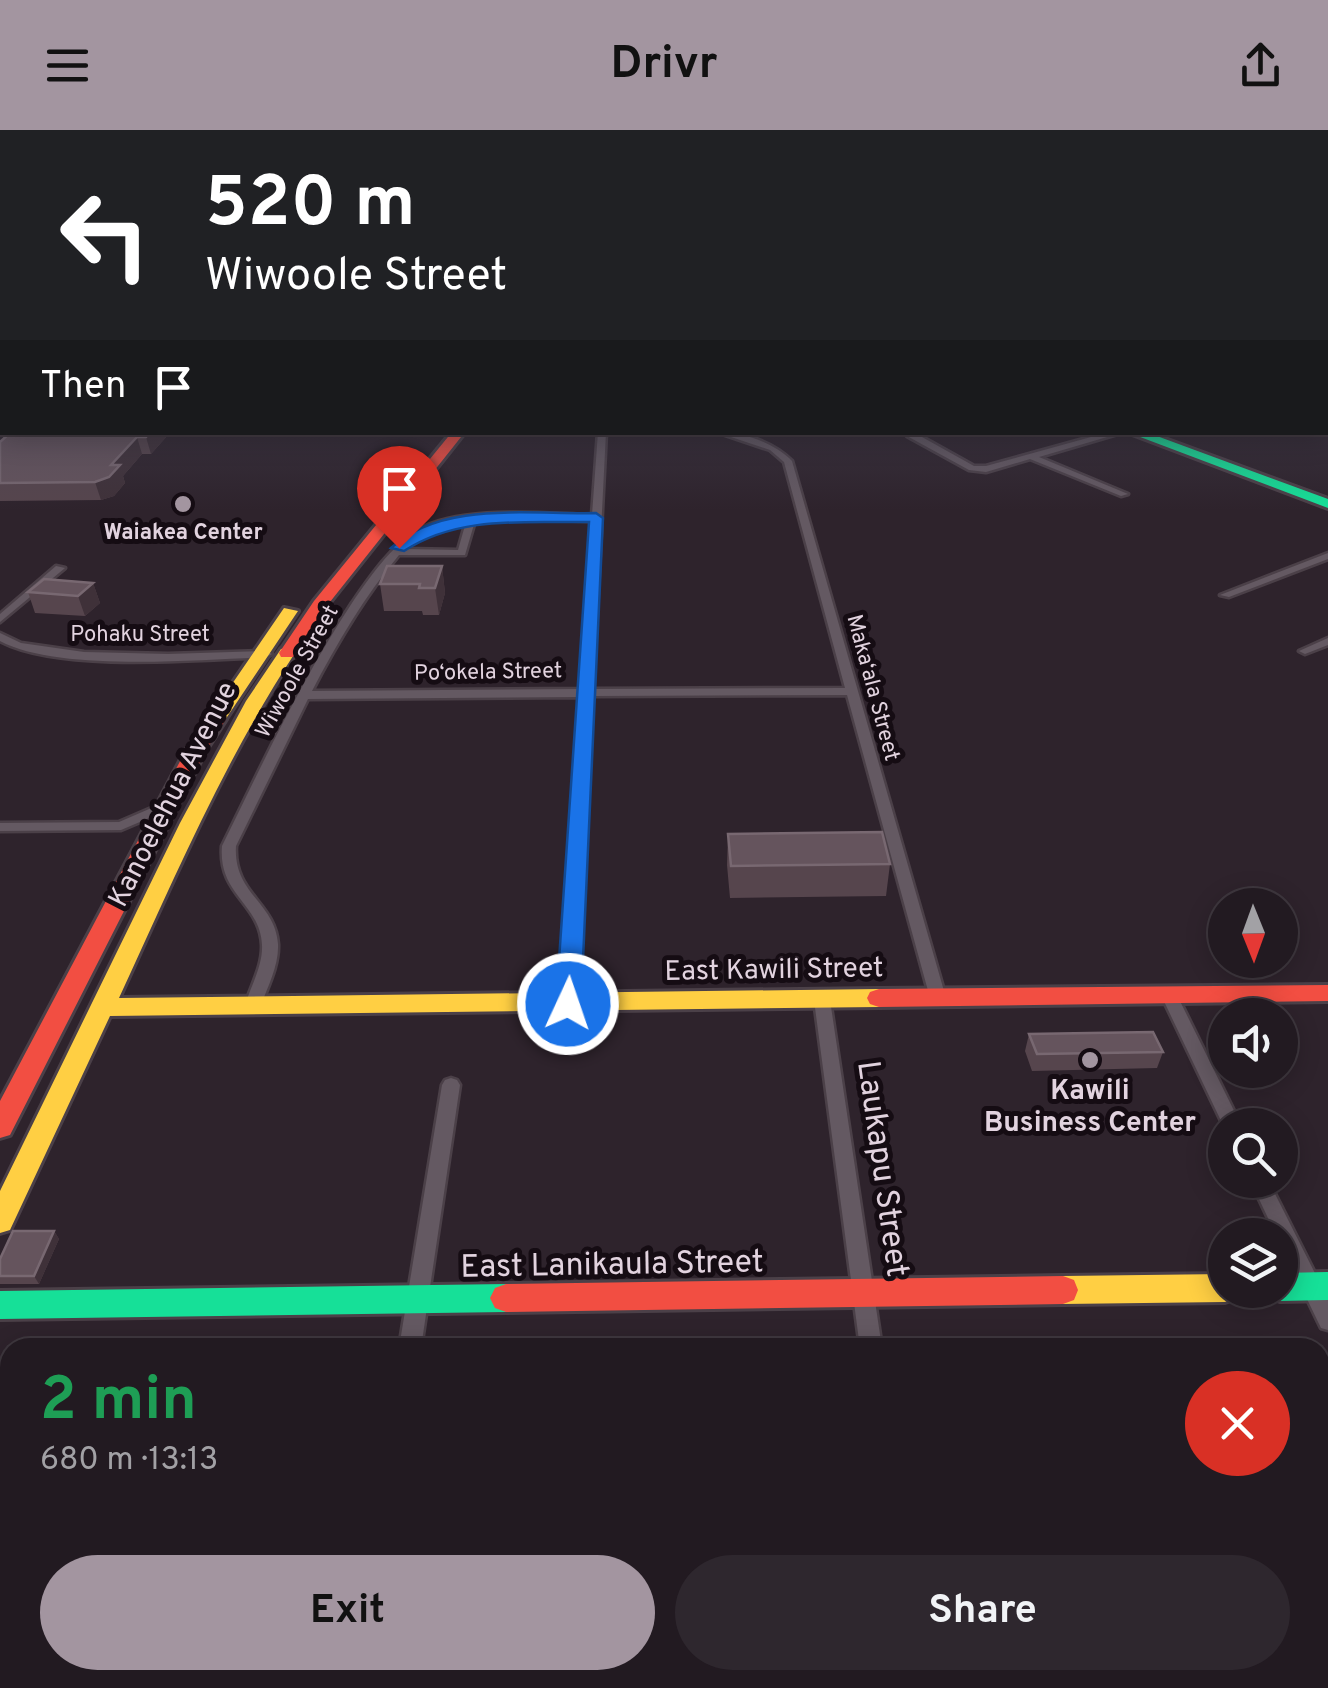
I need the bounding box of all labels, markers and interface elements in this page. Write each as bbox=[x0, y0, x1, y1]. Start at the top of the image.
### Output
text: Drivr bbox=[610, 37, 718, 94]
icon: menu bbox=[40, 38, 95, 93]
icon: share bbox=[1233, 38, 1288, 93]
text: 520 m bbox=[205, 162, 415, 251]
icon: left bbox=[40, 170, 170, 300]
text: Wiwoole Street bbox=[205, 249, 507, 306]
icon: arrive bbox=[146, 360, 201, 415]
text: Then bbox=[40, 363, 126, 412]
pin bbox=[357, 446, 442, 549]
icon: arrive bbox=[372, 461, 427, 516]
marker: Waiakea Center bbox=[172, 493, 194, 515]
place label: Waiakea Center bbox=[103, 520, 263, 547]
street label: Wiwoole Street bbox=[250, 601, 346, 743]
street label: Maka‘ala Street bbox=[839, 612, 905, 764]
street label: Pohaku Street bbox=[70, 622, 210, 649]
street label: Po‘okela Street bbox=[414, 658, 562, 688]
street label: Kanoelehua Avenue bbox=[102, 676, 246, 914]
north arrow bbox=[1208, 888, 1298, 978]
map controls bbox=[1208, 888, 1298, 1308]
street label: East Kawili Street bbox=[664, 951, 884, 991]
position arrow bbox=[516, 952, 620, 1056]
button: sound bbox=[1208, 998, 1298, 1088]
marker: Kawili Business Center bbox=[1079, 1049, 1101, 1071]
street label: Laukapu Street bbox=[846, 1058, 916, 1280]
place label: Kawili Business Center bbox=[984, 1074, 1196, 1142]
button: search bbox=[1208, 1108, 1298, 1198]
button: layers bbox=[1208, 1218, 1298, 1308]
street label: East Lanikaula Street bbox=[460, 1243, 764, 1289]
text: 2 min bbox=[40, 1365, 197, 1441]
button: close bbox=[1185, 1371, 1290, 1476]
text: 680 m · 13:13 bbox=[40, 1441, 218, 1481]
button: Exit bbox=[40, 1555, 655, 1670]
button: Share bbox=[675, 1555, 1290, 1670]

